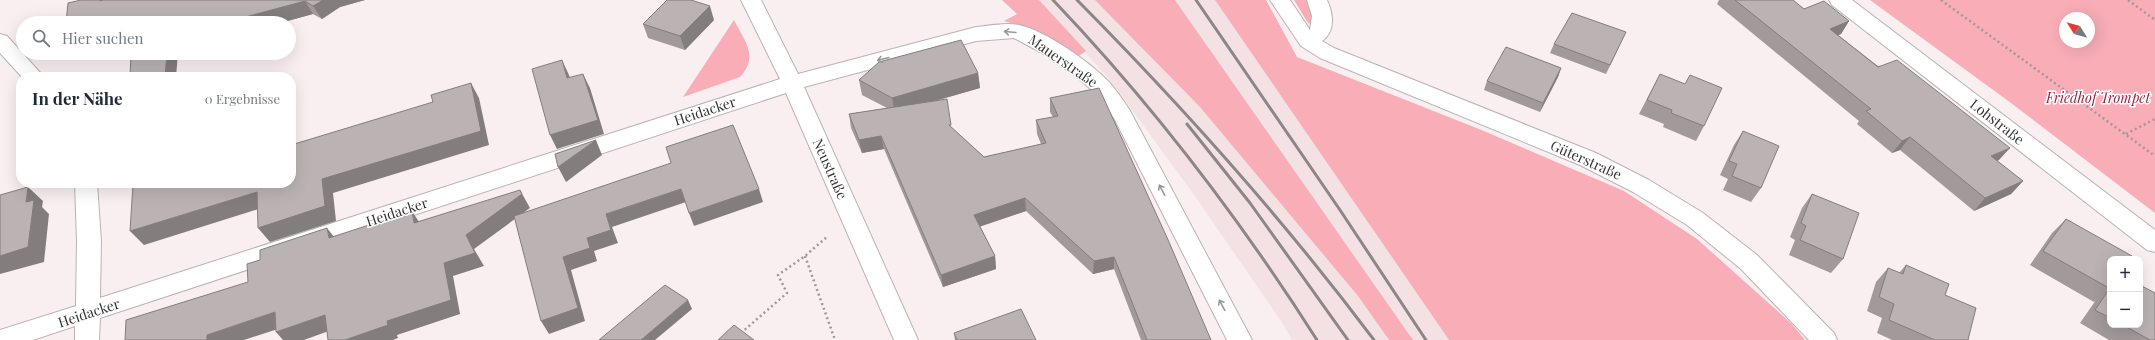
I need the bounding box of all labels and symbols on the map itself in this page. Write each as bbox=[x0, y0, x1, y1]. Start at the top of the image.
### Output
north arrow bbox=[2059, 12, 2095, 48]
one-way arrow bbox=[1004, 28, 1017, 35]
street label: Mauerstraße bbox=[1025, 30, 1102, 91]
one-way arrow bbox=[877, 55, 890, 63]
park label: Friedhof Trompet bbox=[2045, 88, 2151, 107]
street label: Heidacker bbox=[671, 91, 739, 129]
street label: Lohstraße bbox=[1966, 95, 2028, 149]
street label: Neustraße bbox=[809, 135, 852, 202]
street label: Güterstraße bbox=[1548, 135, 1625, 184]
one-way arrow bbox=[1157, 185, 1165, 197]
street label: Heidacker bbox=[363, 192, 431, 230]
street label: Heidacker bbox=[55, 293, 123, 331]
one-way arrow bbox=[1218, 300, 1225, 312]

